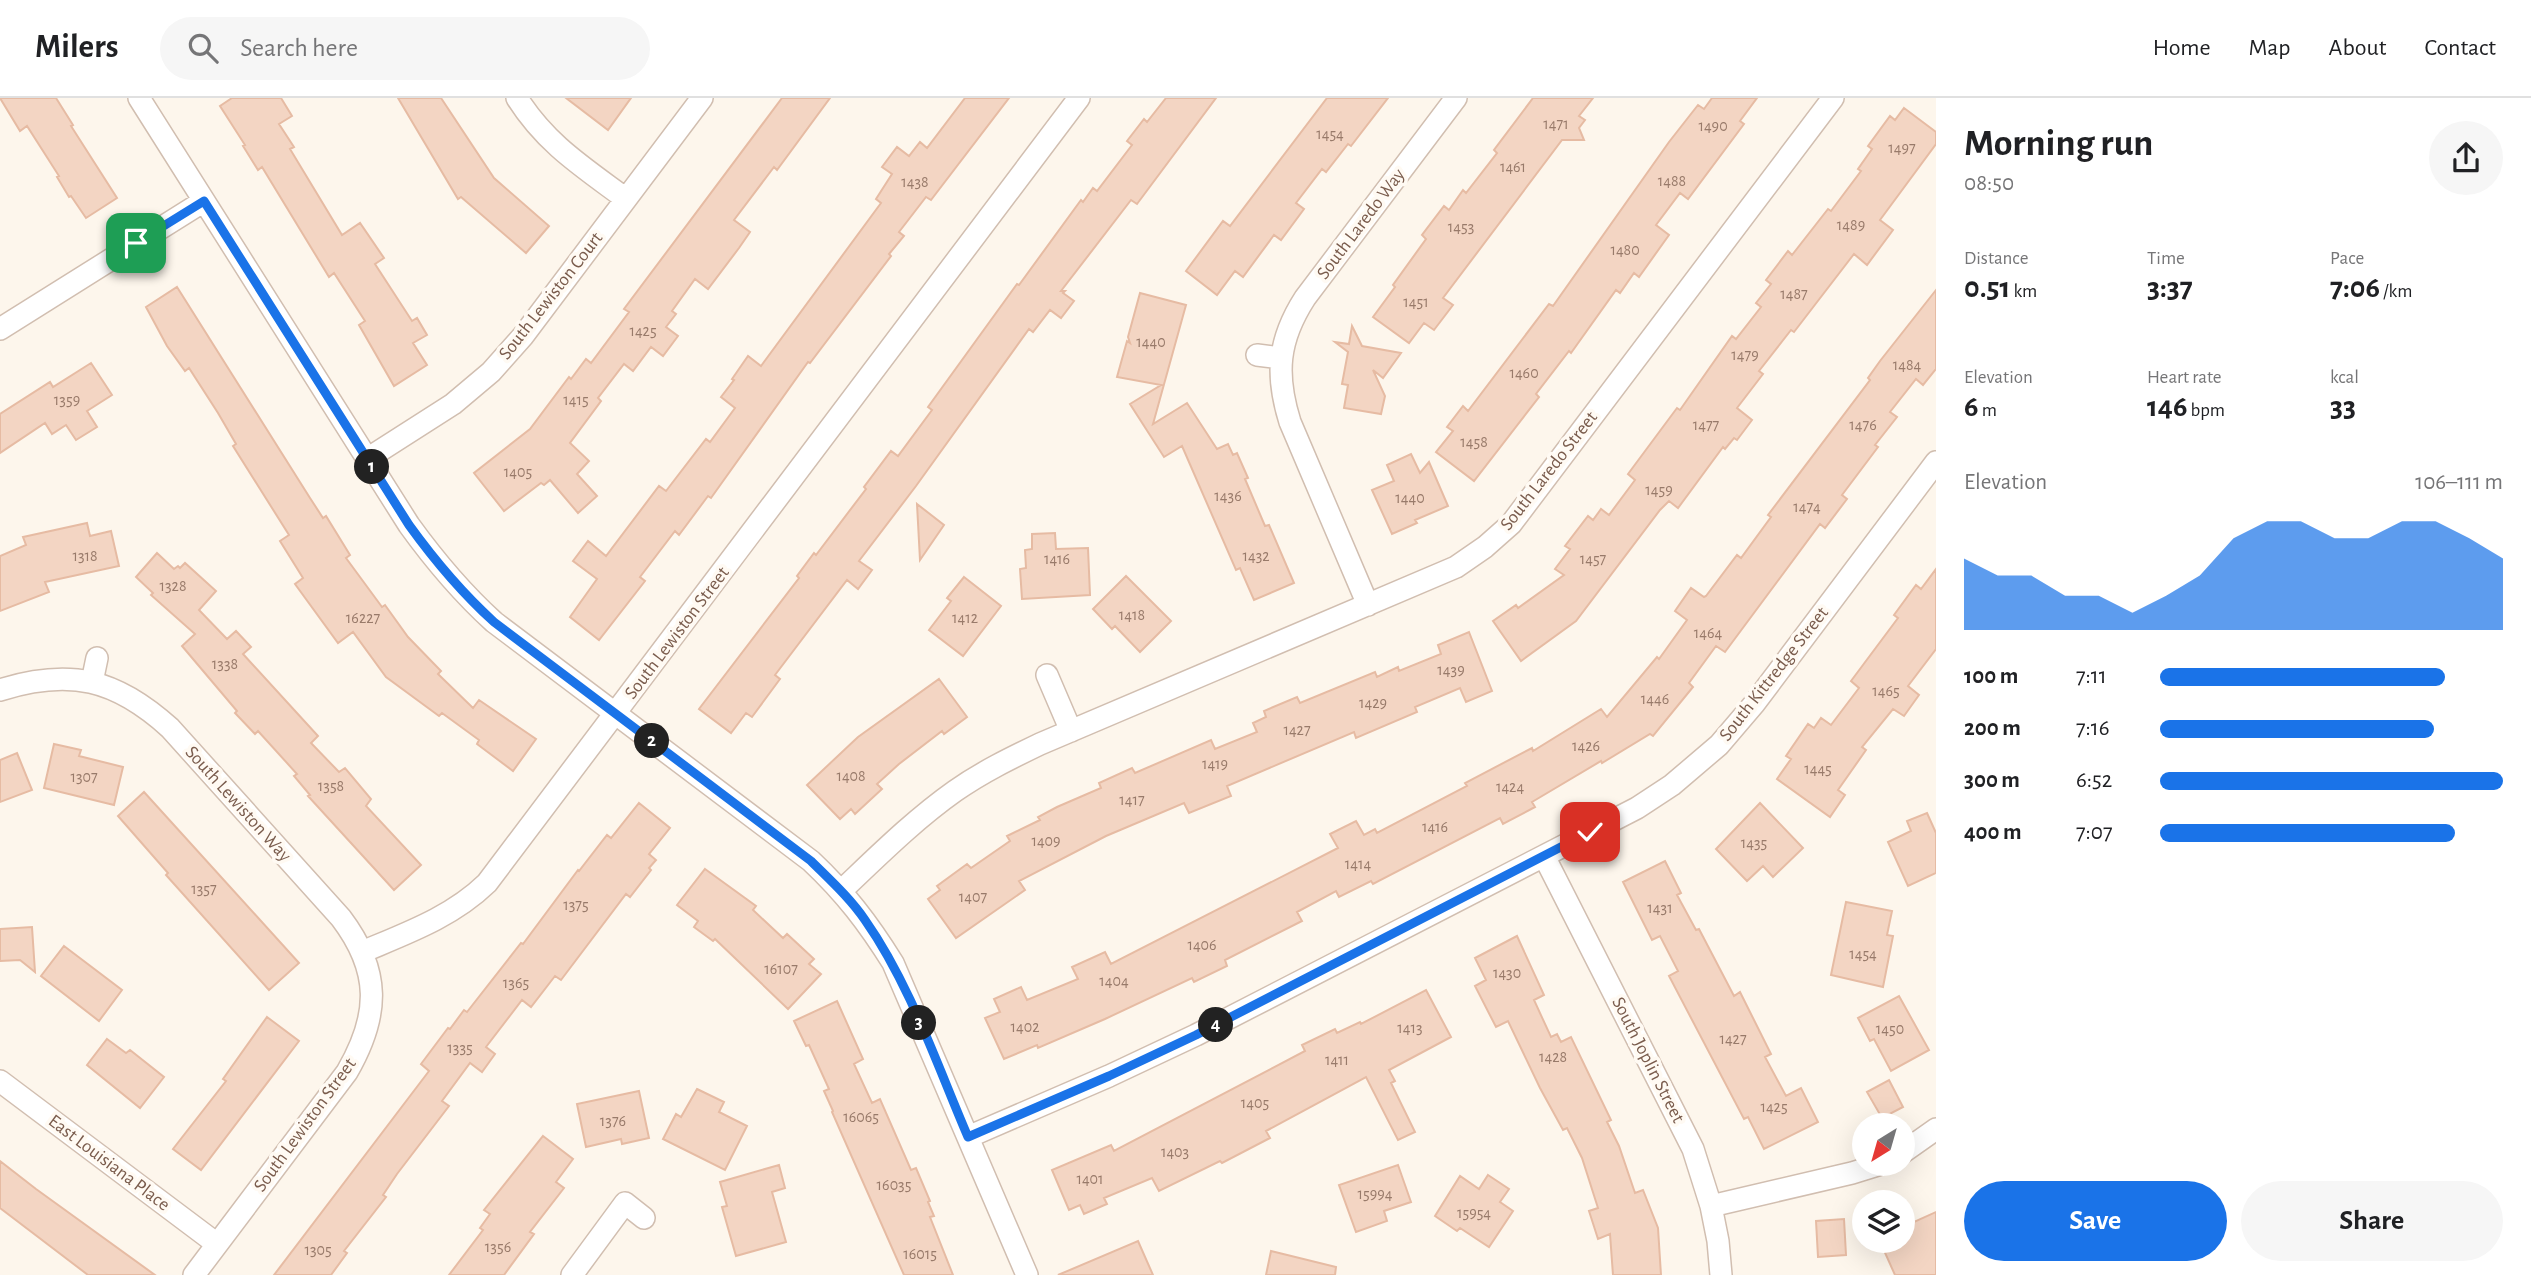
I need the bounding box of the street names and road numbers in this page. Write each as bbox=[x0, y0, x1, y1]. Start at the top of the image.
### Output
street label: South Laredo Way bbox=[1313, 165, 1409, 283]
street label: South Lewiston Court bbox=[496, 229, 606, 363]
street label: South Laredo Street bbox=[1497, 408, 1601, 534]
street label: South Lewiston Street bbox=[621, 563, 733, 703]
street label: South Kittredge Street bbox=[1716, 603, 1832, 745]
street label: South Lewiston Way bbox=[181, 743, 295, 865]
street label: South Joplin Street bbox=[1608, 994, 1688, 1126]
street label: South Lewiston Street bbox=[250, 1055, 360, 1195]
street label: East Louisiana Place bbox=[45, 1111, 173, 1215]

